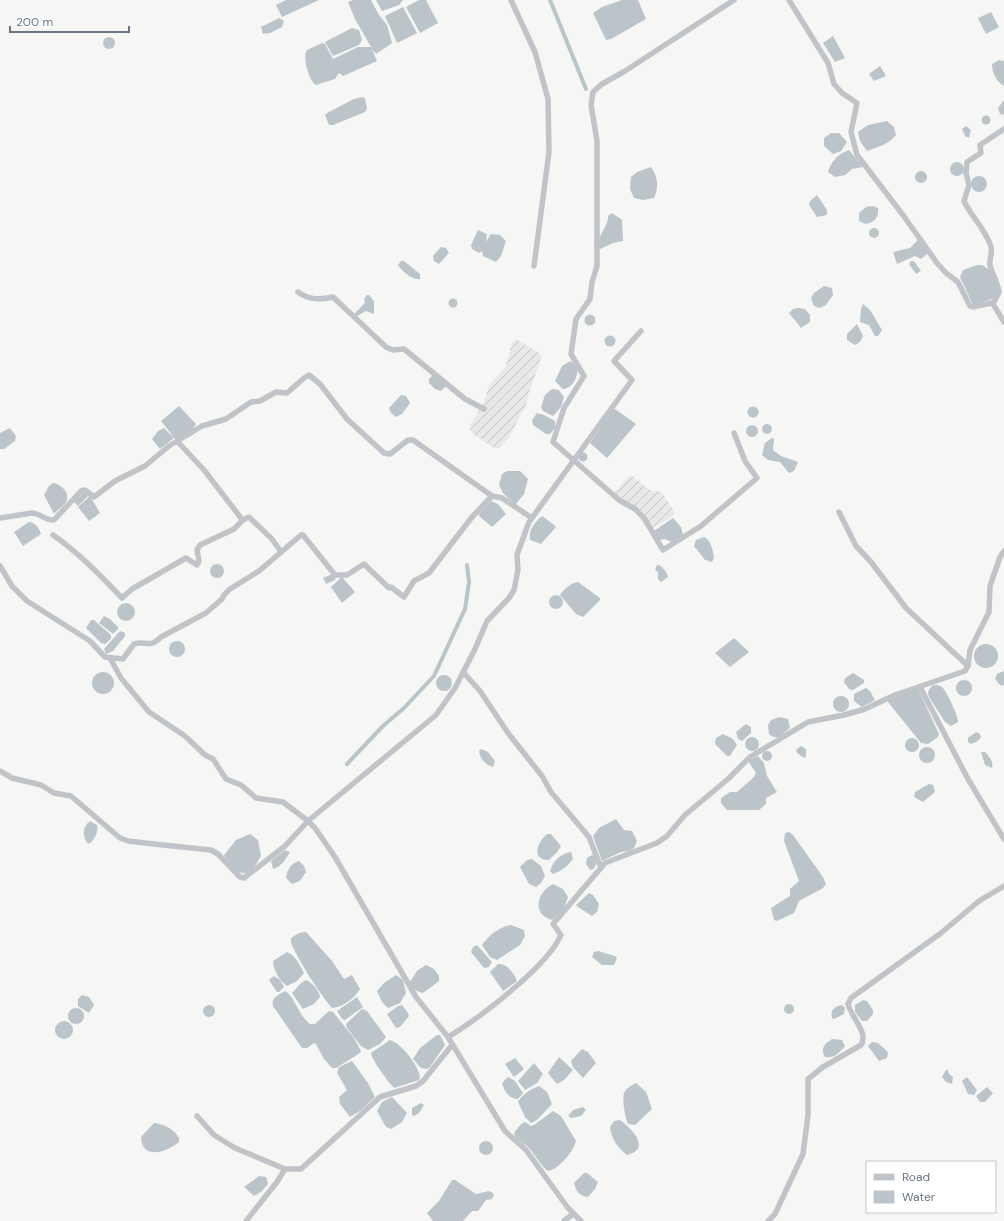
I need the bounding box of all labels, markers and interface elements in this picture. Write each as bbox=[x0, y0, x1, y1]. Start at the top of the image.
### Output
scale bar bbox=[10, 8, 129, 34]
text: 200 m bbox=[16, 14, 53, 30]
legend bbox=[866, 1161, 996, 1213]
text: Road bbox=[902, 1169, 930, 1185]
text: Water bbox=[902, 1189, 936, 1205]

